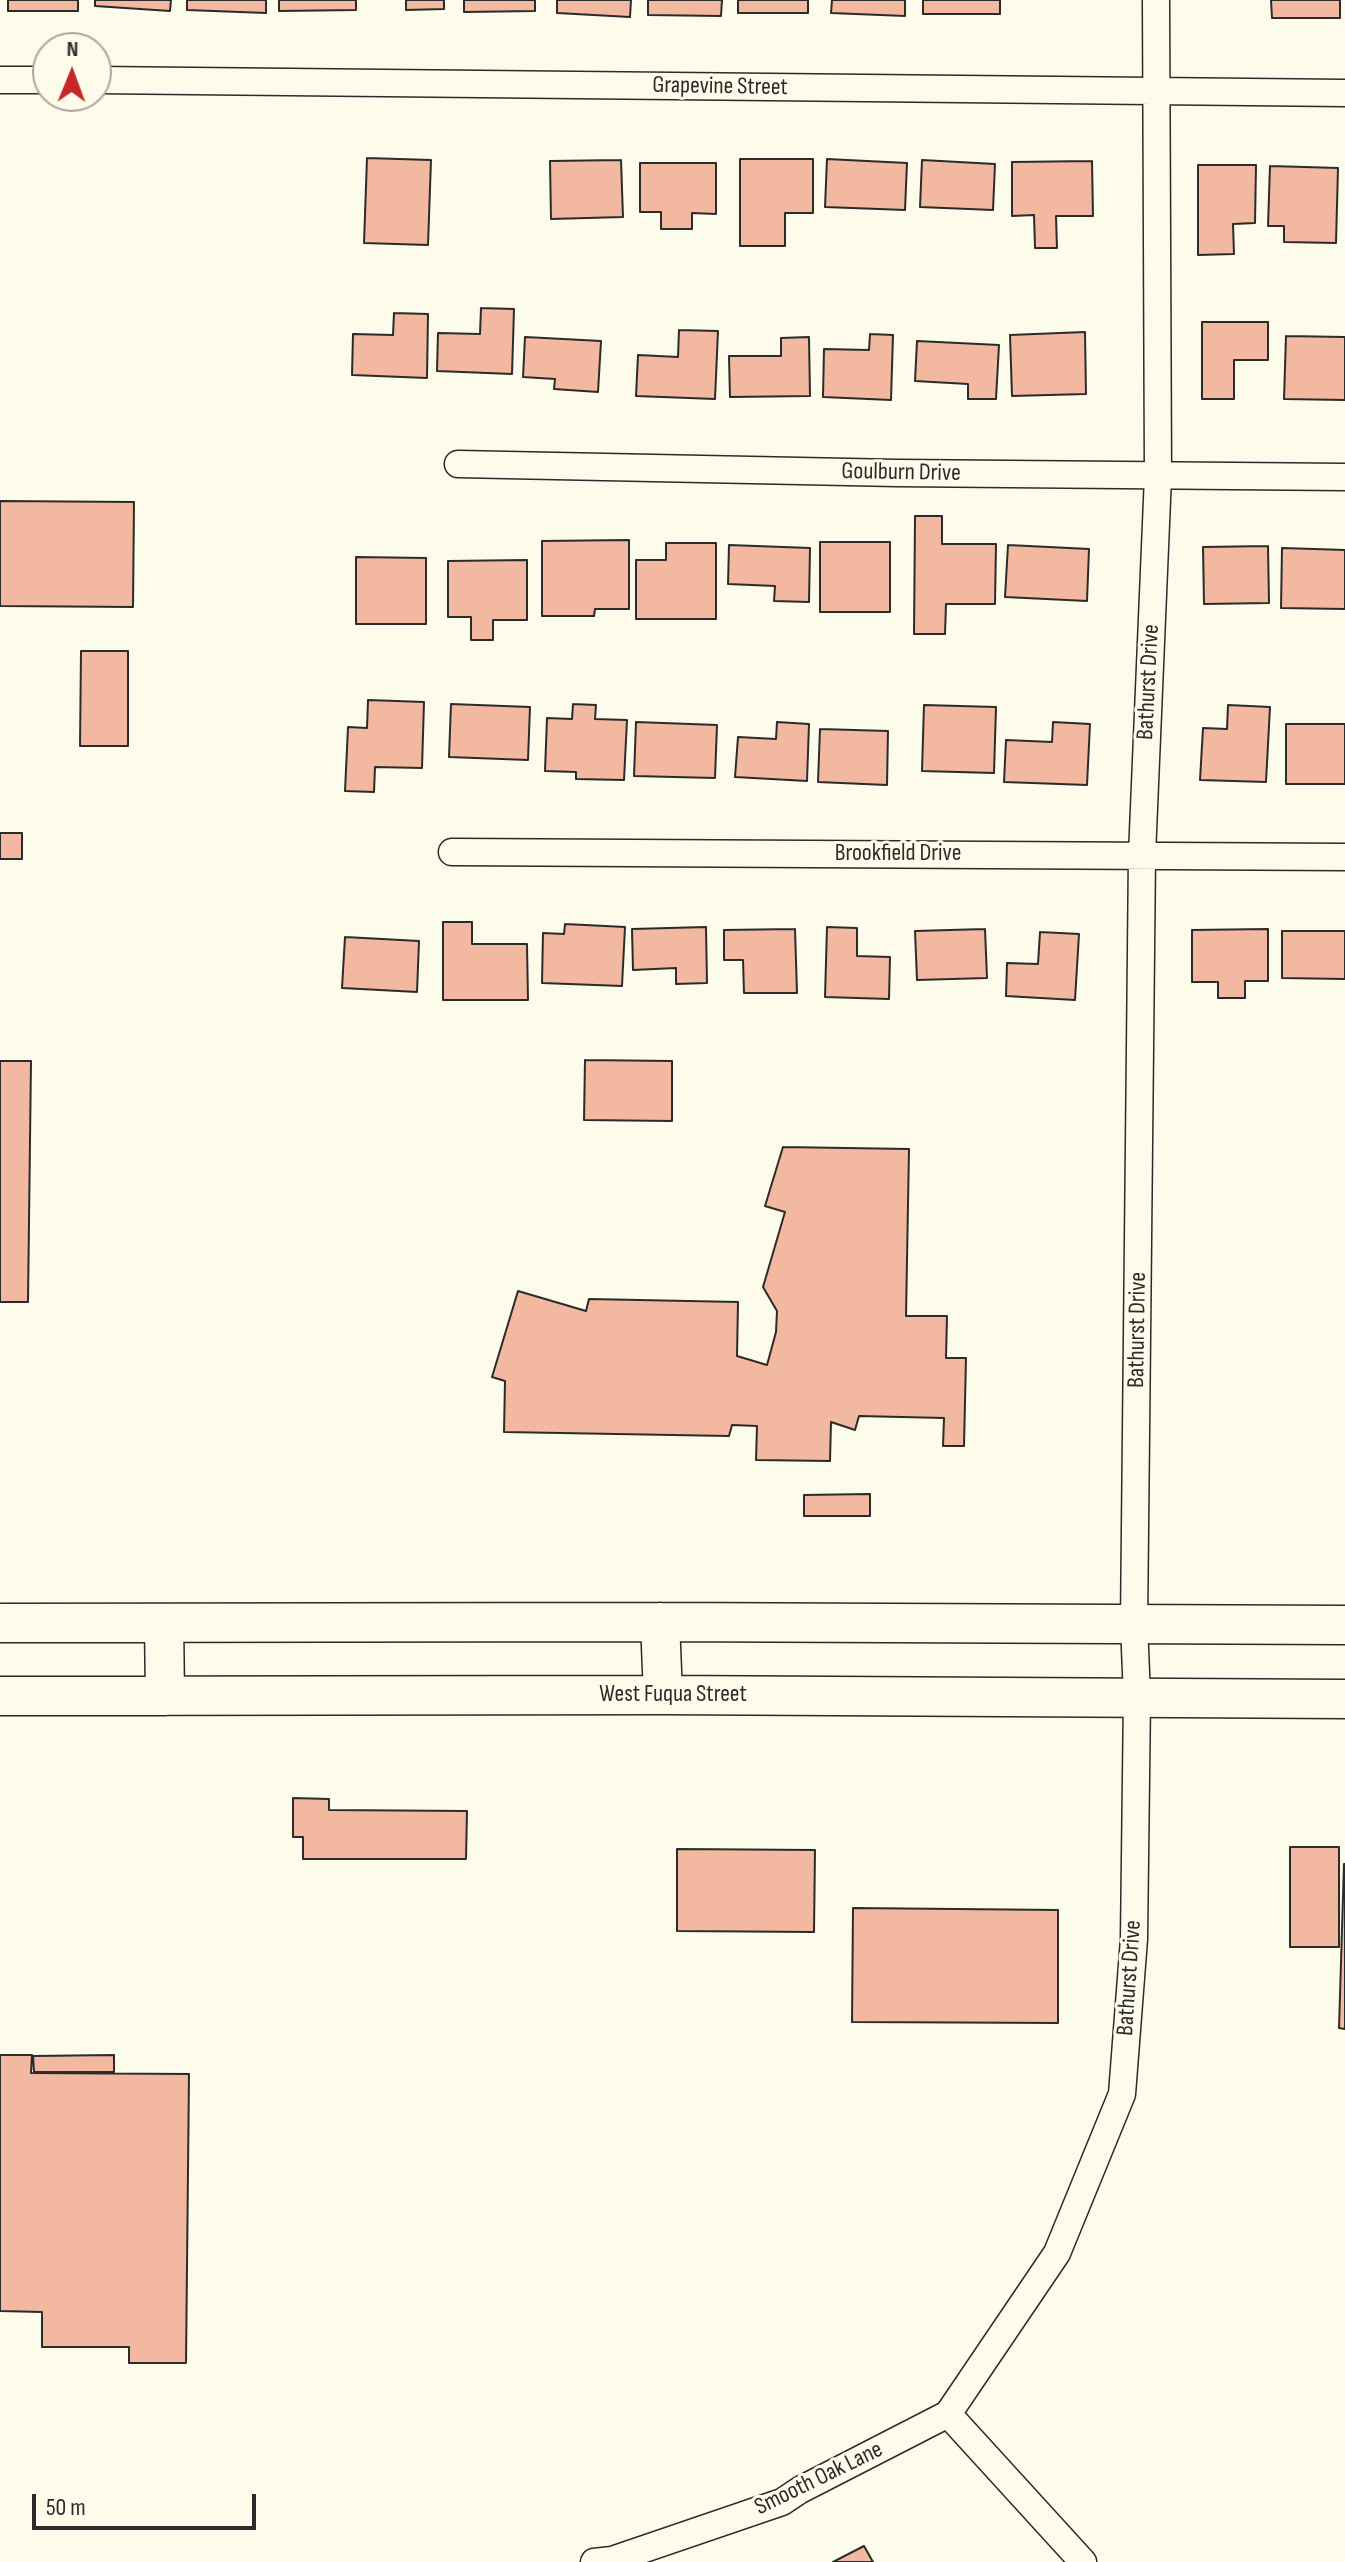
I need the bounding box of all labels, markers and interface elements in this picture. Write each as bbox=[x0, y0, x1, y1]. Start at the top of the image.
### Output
north arrow bbox=[32, 32, 112, 112]
text: N bbox=[66, 36, 79, 63]
street label: Grapevine Street bbox=[652, 71, 788, 103]
street label: Goulburn Drive bbox=[841, 458, 961, 488]
street label: Bathurst Drive bbox=[1132, 623, 1166, 741]
street label: Brookfield Drive bbox=[835, 840, 961, 868]
street label: Bathurst Drive bbox=[1123, 1272, 1153, 1388]
street label: West Fuqua Street bbox=[599, 1681, 747, 1709]
street label: Bathurst Drive bbox=[1112, 1919, 1148, 2037]
street label: Smooth Oak Lane bbox=[750, 2436, 888, 2522]
scale bar bbox=[36, 2478, 260, 2528]
text: 50 m bbox=[46, 2493, 86, 2522]

